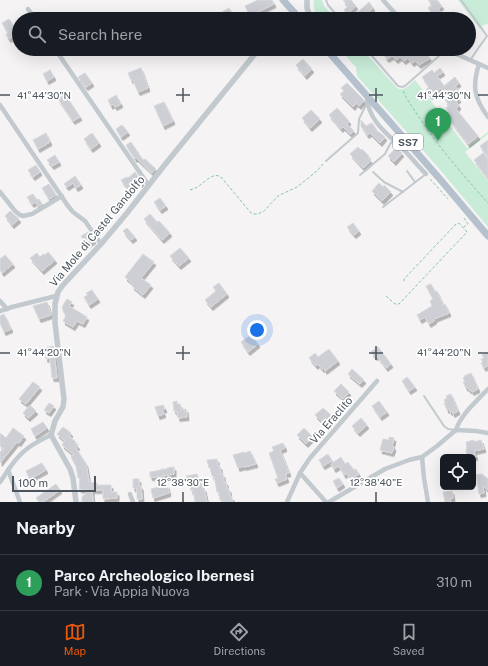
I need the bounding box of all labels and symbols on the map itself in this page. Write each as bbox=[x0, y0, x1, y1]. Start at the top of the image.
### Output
text: 41°44'30"N bbox=[17, 89, 71, 101]
text: 41°44'30"N bbox=[417, 89, 471, 101]
pin: 1 bbox=[425, 108, 451, 141]
road number: SS7 bbox=[393, 134, 423, 150]
street label: Via Mole di Castel Gandolfo bbox=[47, 173, 147, 289]
your location bbox=[247, 320, 267, 340]
text: 41°44'20"N bbox=[17, 346, 71, 358]
text: 41°44'20"N bbox=[417, 346, 471, 358]
street label: Via Eraclito bbox=[307, 394, 355, 446]
scale bar bbox=[12, 474, 96, 493]
text: 12°38'30"E bbox=[157, 476, 209, 488]
text: 12°38'40"E bbox=[350, 476, 402, 488]

